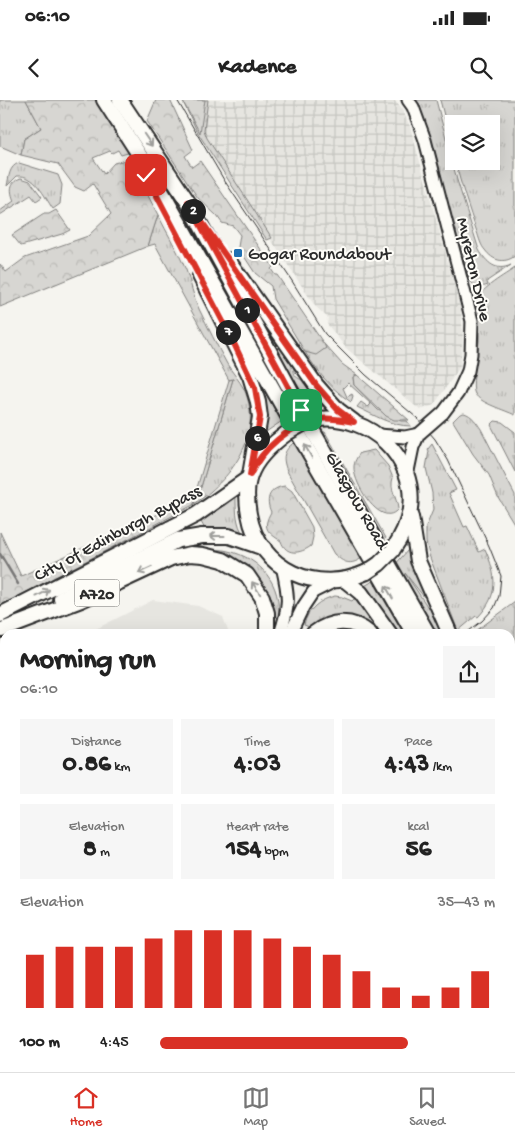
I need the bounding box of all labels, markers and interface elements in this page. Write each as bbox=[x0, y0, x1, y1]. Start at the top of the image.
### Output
text: 06:10 bbox=[25, 6, 70, 29]
icon: back bbox=[20, 54, 48, 82]
icon: search bbox=[467, 54, 495, 82]
text: Kadence bbox=[219, 55, 296, 81]
map controls bbox=[445, 115, 500, 170]
button: layers bbox=[445, 115, 500, 170]
one-way arrow bbox=[143, 133, 153, 147]
pin bbox=[125, 154, 167, 196]
icon: check bbox=[132, 161, 160, 189]
pin: 2 bbox=[180, 198, 206, 224]
text: 2 bbox=[190, 203, 197, 220]
street label: Myreton Drive bbox=[450, 216, 495, 324]
place label: Gogar Roundabout bbox=[248, 245, 392, 266]
marker: Gogar Roundabout bbox=[232, 247, 244, 259]
pin: 1 bbox=[234, 298, 260, 322]
text: 1 bbox=[245, 302, 250, 319]
pin: 7 bbox=[216, 320, 240, 344]
text: 7 bbox=[225, 324, 232, 341]
pin bbox=[280, 389, 322, 431]
icon: arrive bbox=[287, 396, 315, 424]
pin: 6 bbox=[244, 426, 270, 450]
text: 6 bbox=[254, 430, 261, 447]
one-way arrow bbox=[303, 444, 313, 458]
street label: Glasgow Road bbox=[319, 449, 393, 555]
street label: City of Edinburgh Bypass bbox=[31, 481, 206, 587]
one-way arrow bbox=[209, 531, 226, 541]
one-way arrow bbox=[138, 566, 153, 576]
road number: A720 bbox=[74, 579, 120, 606]
one-way arrow bbox=[251, 581, 261, 595]
one-way arrow bbox=[384, 585, 394, 599]
one-way arrow bbox=[35, 588, 50, 597]
text: Morning run bbox=[20, 645, 155, 678]
button: share bbox=[443, 646, 495, 698]
text: 06:10 bbox=[20, 681, 58, 700]
text: Distance bbox=[72, 734, 121, 751]
text: Time bbox=[245, 734, 270, 751]
text: Pace bbox=[405, 734, 432, 751]
text: 0.86 bbox=[63, 751, 111, 780]
text: 4:03 bbox=[234, 751, 281, 780]
text: 4:43 bbox=[385, 751, 429, 780]
text: km bbox=[111, 759, 130, 776]
text: /km bbox=[429, 759, 452, 776]
text: Elevation bbox=[69, 819, 124, 836]
text: Heart rate bbox=[226, 819, 289, 836]
text: kcal bbox=[408, 819, 429, 836]
text: 8 bbox=[83, 836, 97, 865]
text: 154 bbox=[226, 836, 261, 865]
text: 56 bbox=[406, 836, 431, 865]
text: m bbox=[97, 844, 110, 861]
text: bpm bbox=[261, 844, 289, 861]
text: Elevation bbox=[20, 894, 84, 913]
text: 35–43 m bbox=[437, 894, 495, 913]
text: 100 m bbox=[20, 1034, 60, 1053]
text: 4:45 bbox=[100, 1034, 129, 1053]
tab: Home bbox=[70, 1084, 102, 1131]
tab: Map bbox=[242, 1084, 270, 1131]
tab: Saved bbox=[409, 1084, 445, 1131]

